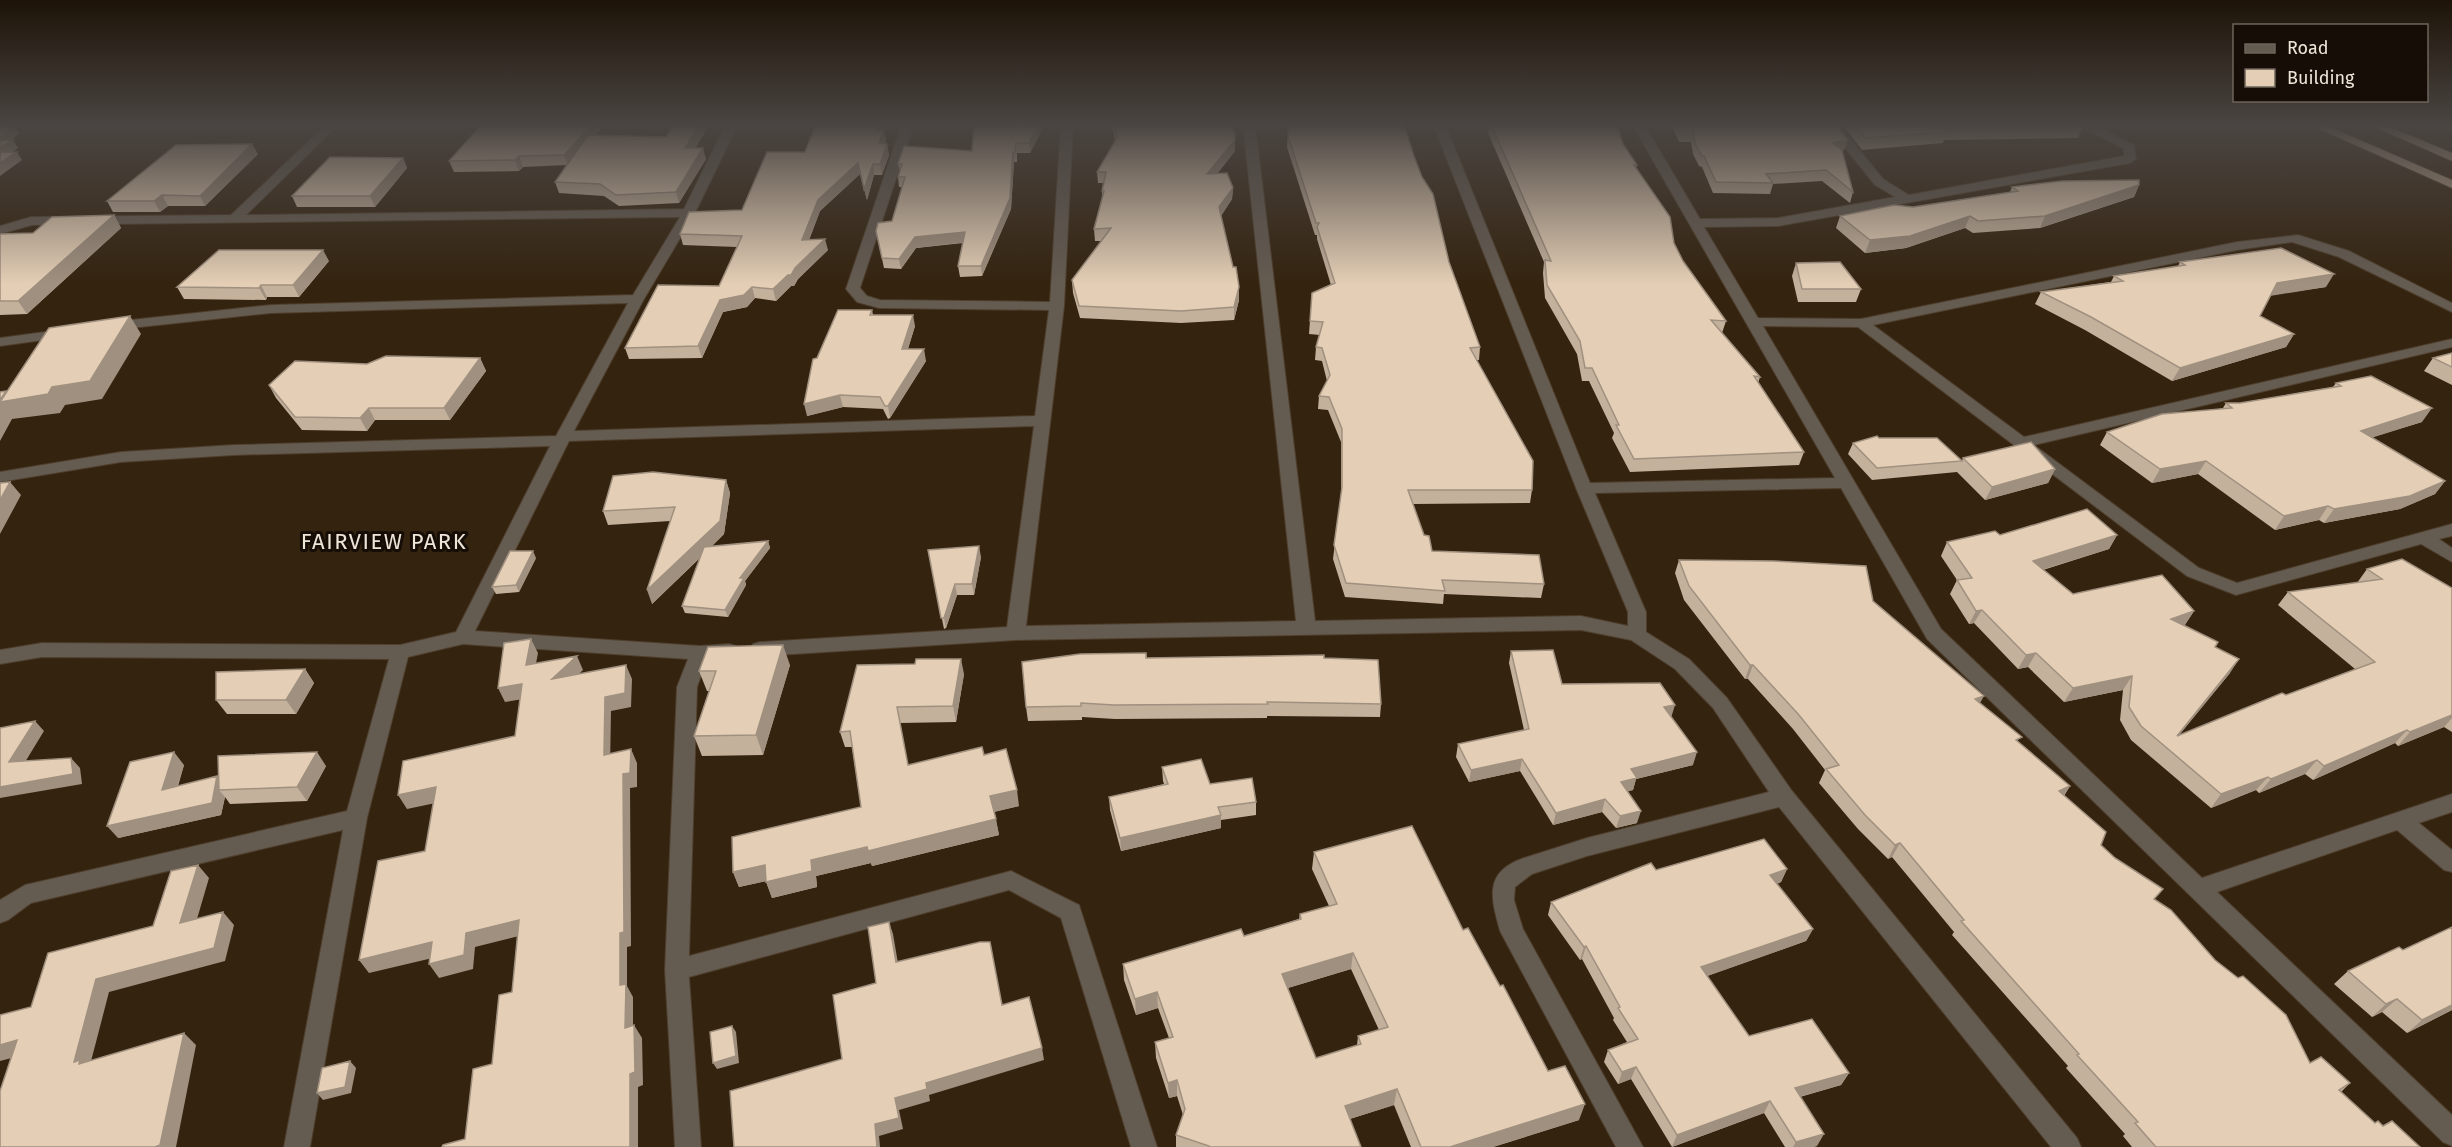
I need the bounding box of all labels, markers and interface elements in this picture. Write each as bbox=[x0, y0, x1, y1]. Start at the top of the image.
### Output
legend bbox=[2233, 24, 2428, 102]
text: Road bbox=[2287, 37, 2329, 59]
text: Building bbox=[2287, 67, 2355, 89]
district label: FAIRVIEW PARK bbox=[301, 528, 467, 555]

